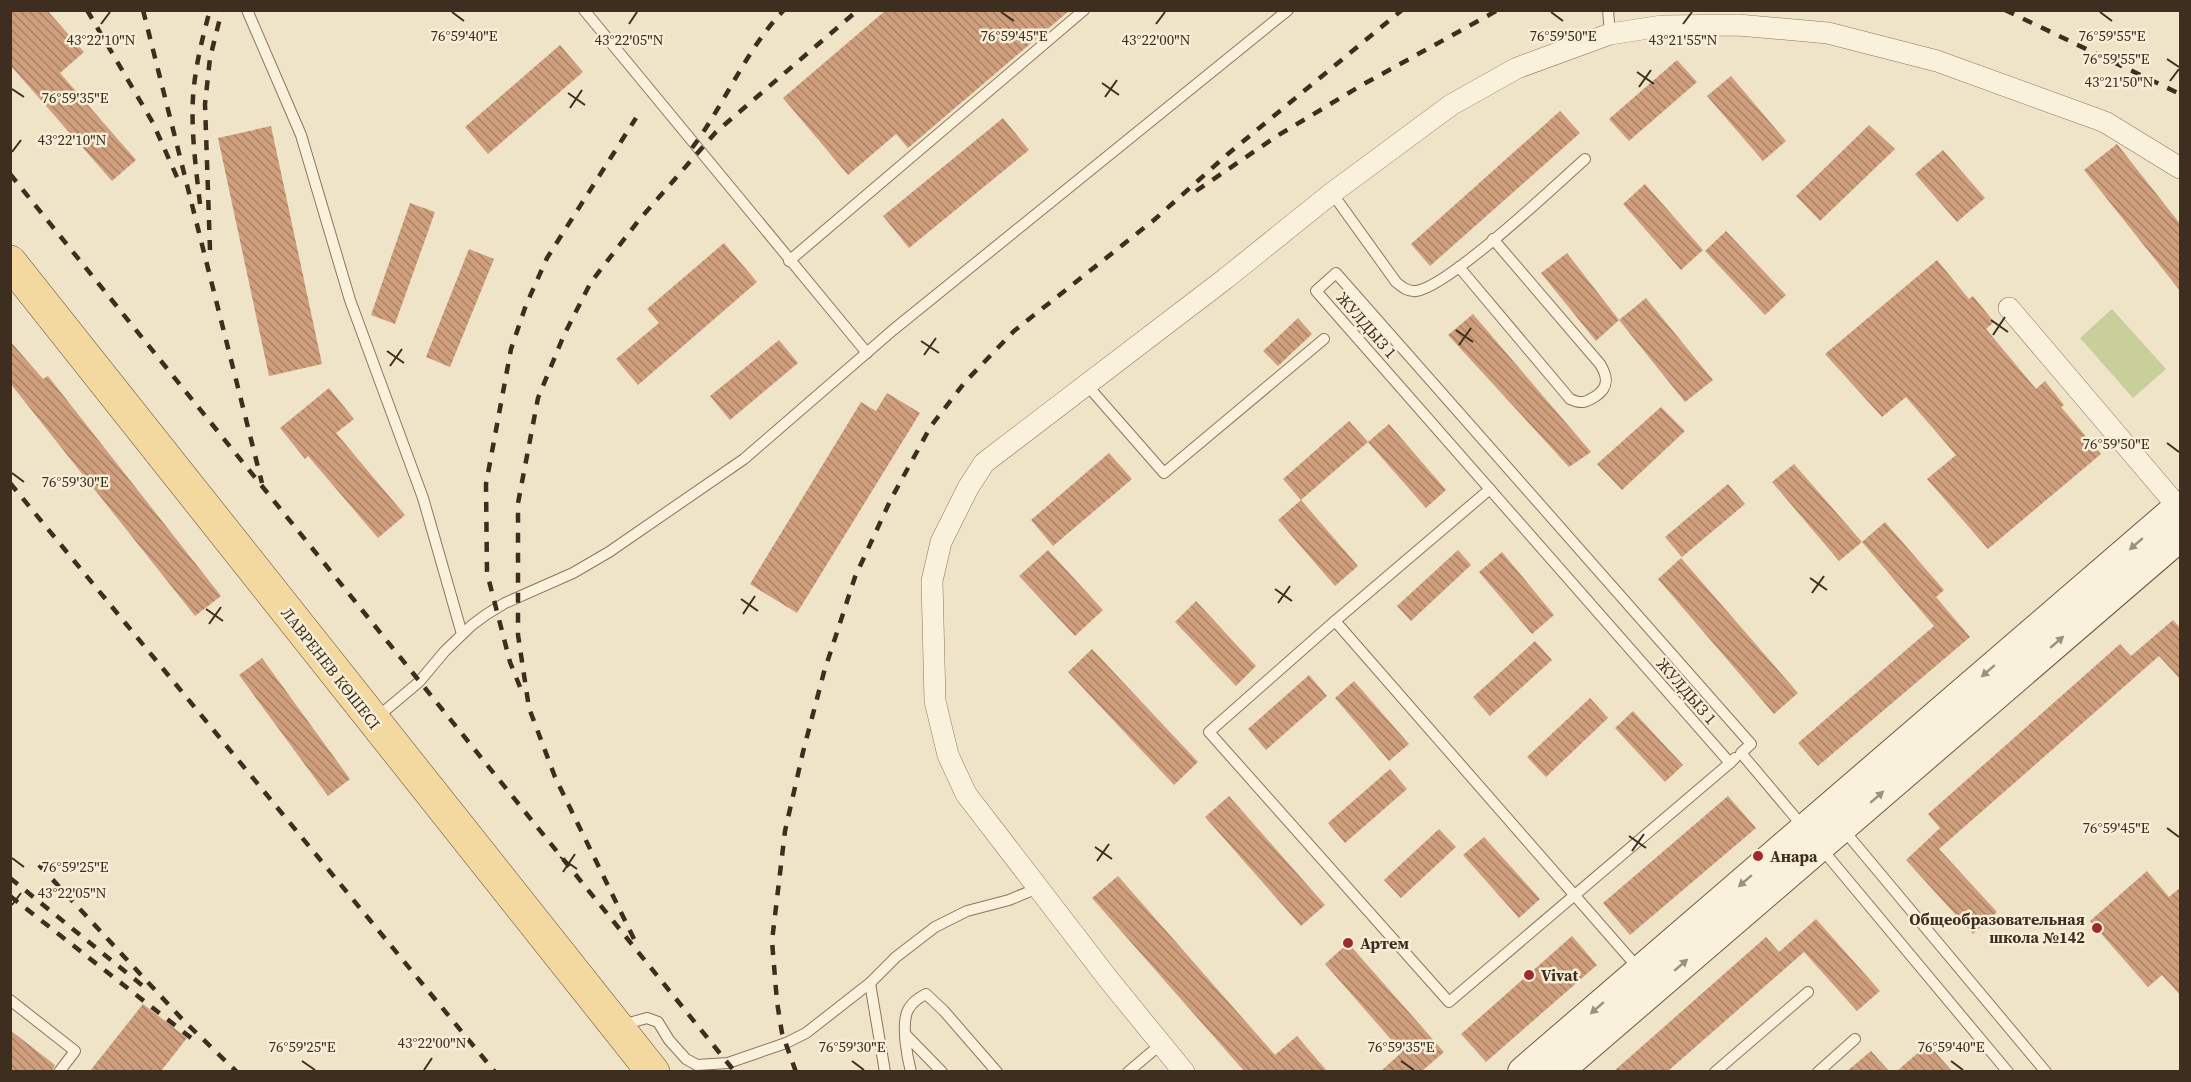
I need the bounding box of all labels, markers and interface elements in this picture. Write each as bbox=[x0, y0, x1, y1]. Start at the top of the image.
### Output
text: 76°59'40"E bbox=[430, 25, 498, 46]
text: 76°59'45"E bbox=[980, 25, 1048, 46]
text: 76°59'50"E bbox=[1529, 25, 1597, 46]
text: 76°59'55"E bbox=[2078, 25, 2146, 46]
text: 43°22'10"N bbox=[66, 29, 136, 50]
text: 43°22'05"N bbox=[594, 29, 664, 50]
text: 43°22'00"N bbox=[1121, 29, 1191, 50]
text: 43°21'55"N bbox=[1648, 29, 1718, 50]
text: 76°59'55"E bbox=[2082, 48, 2150, 69]
text: 43°21'50"N bbox=[2084, 71, 2154, 92]
text: 76°59'35"E bbox=[41, 87, 109, 108]
text: 43°22'10"N bbox=[37, 129, 107, 150]
street label: ЖУЛДЫЗ 1 bbox=[1332, 287, 1402, 363]
text: 76°59'50"E bbox=[2082, 433, 2150, 454]
text: 76°59'30"E bbox=[41, 471, 109, 492]
one-way arrow bbox=[2129, 537, 2144, 550]
street label: ЛАВРЕНЕВ КӨШЕСІ bbox=[276, 602, 386, 734]
one-way arrow bbox=[2049, 636, 2064, 649]
street label: ЖУЛДЫЗ 1 bbox=[1652, 653, 1722, 729]
one-way arrow bbox=[1980, 665, 1996, 678]
one-way arrow bbox=[1869, 790, 1885, 803]
text: 76°59'45"E bbox=[2082, 817, 2150, 838]
place label: Анара bbox=[1770, 845, 1818, 867]
marker: Анара bbox=[1751, 849, 1765, 863]
text: 76°59'25"E bbox=[41, 856, 109, 877]
one-way arrow bbox=[1737, 874, 1753, 887]
text: 43°22'05"N bbox=[37, 882, 107, 903]
place label: Общеобразовательная школа №142 bbox=[1909, 908, 2085, 948]
marker: Общеобразовательная школа №142 bbox=[2090, 921, 2104, 935]
place label: Артем bbox=[1360, 932, 1409, 954]
marker: Артем bbox=[1341, 936, 1355, 950]
one-way arrow bbox=[1673, 959, 1688, 972]
place label: Vivat bbox=[1541, 964, 1578, 986]
marker: Vivat bbox=[1522, 968, 1536, 982]
one-way arrow bbox=[1589, 1001, 1605, 1014]
text: 43°22'00"N bbox=[397, 1032, 467, 1053]
text: 76°59'25"E bbox=[268, 1036, 336, 1057]
text: 76°59'30"E bbox=[818, 1036, 886, 1057]
text: 76°59'35"E bbox=[1367, 1036, 1435, 1057]
text: 76°59'40"E bbox=[1917, 1036, 1985, 1057]

